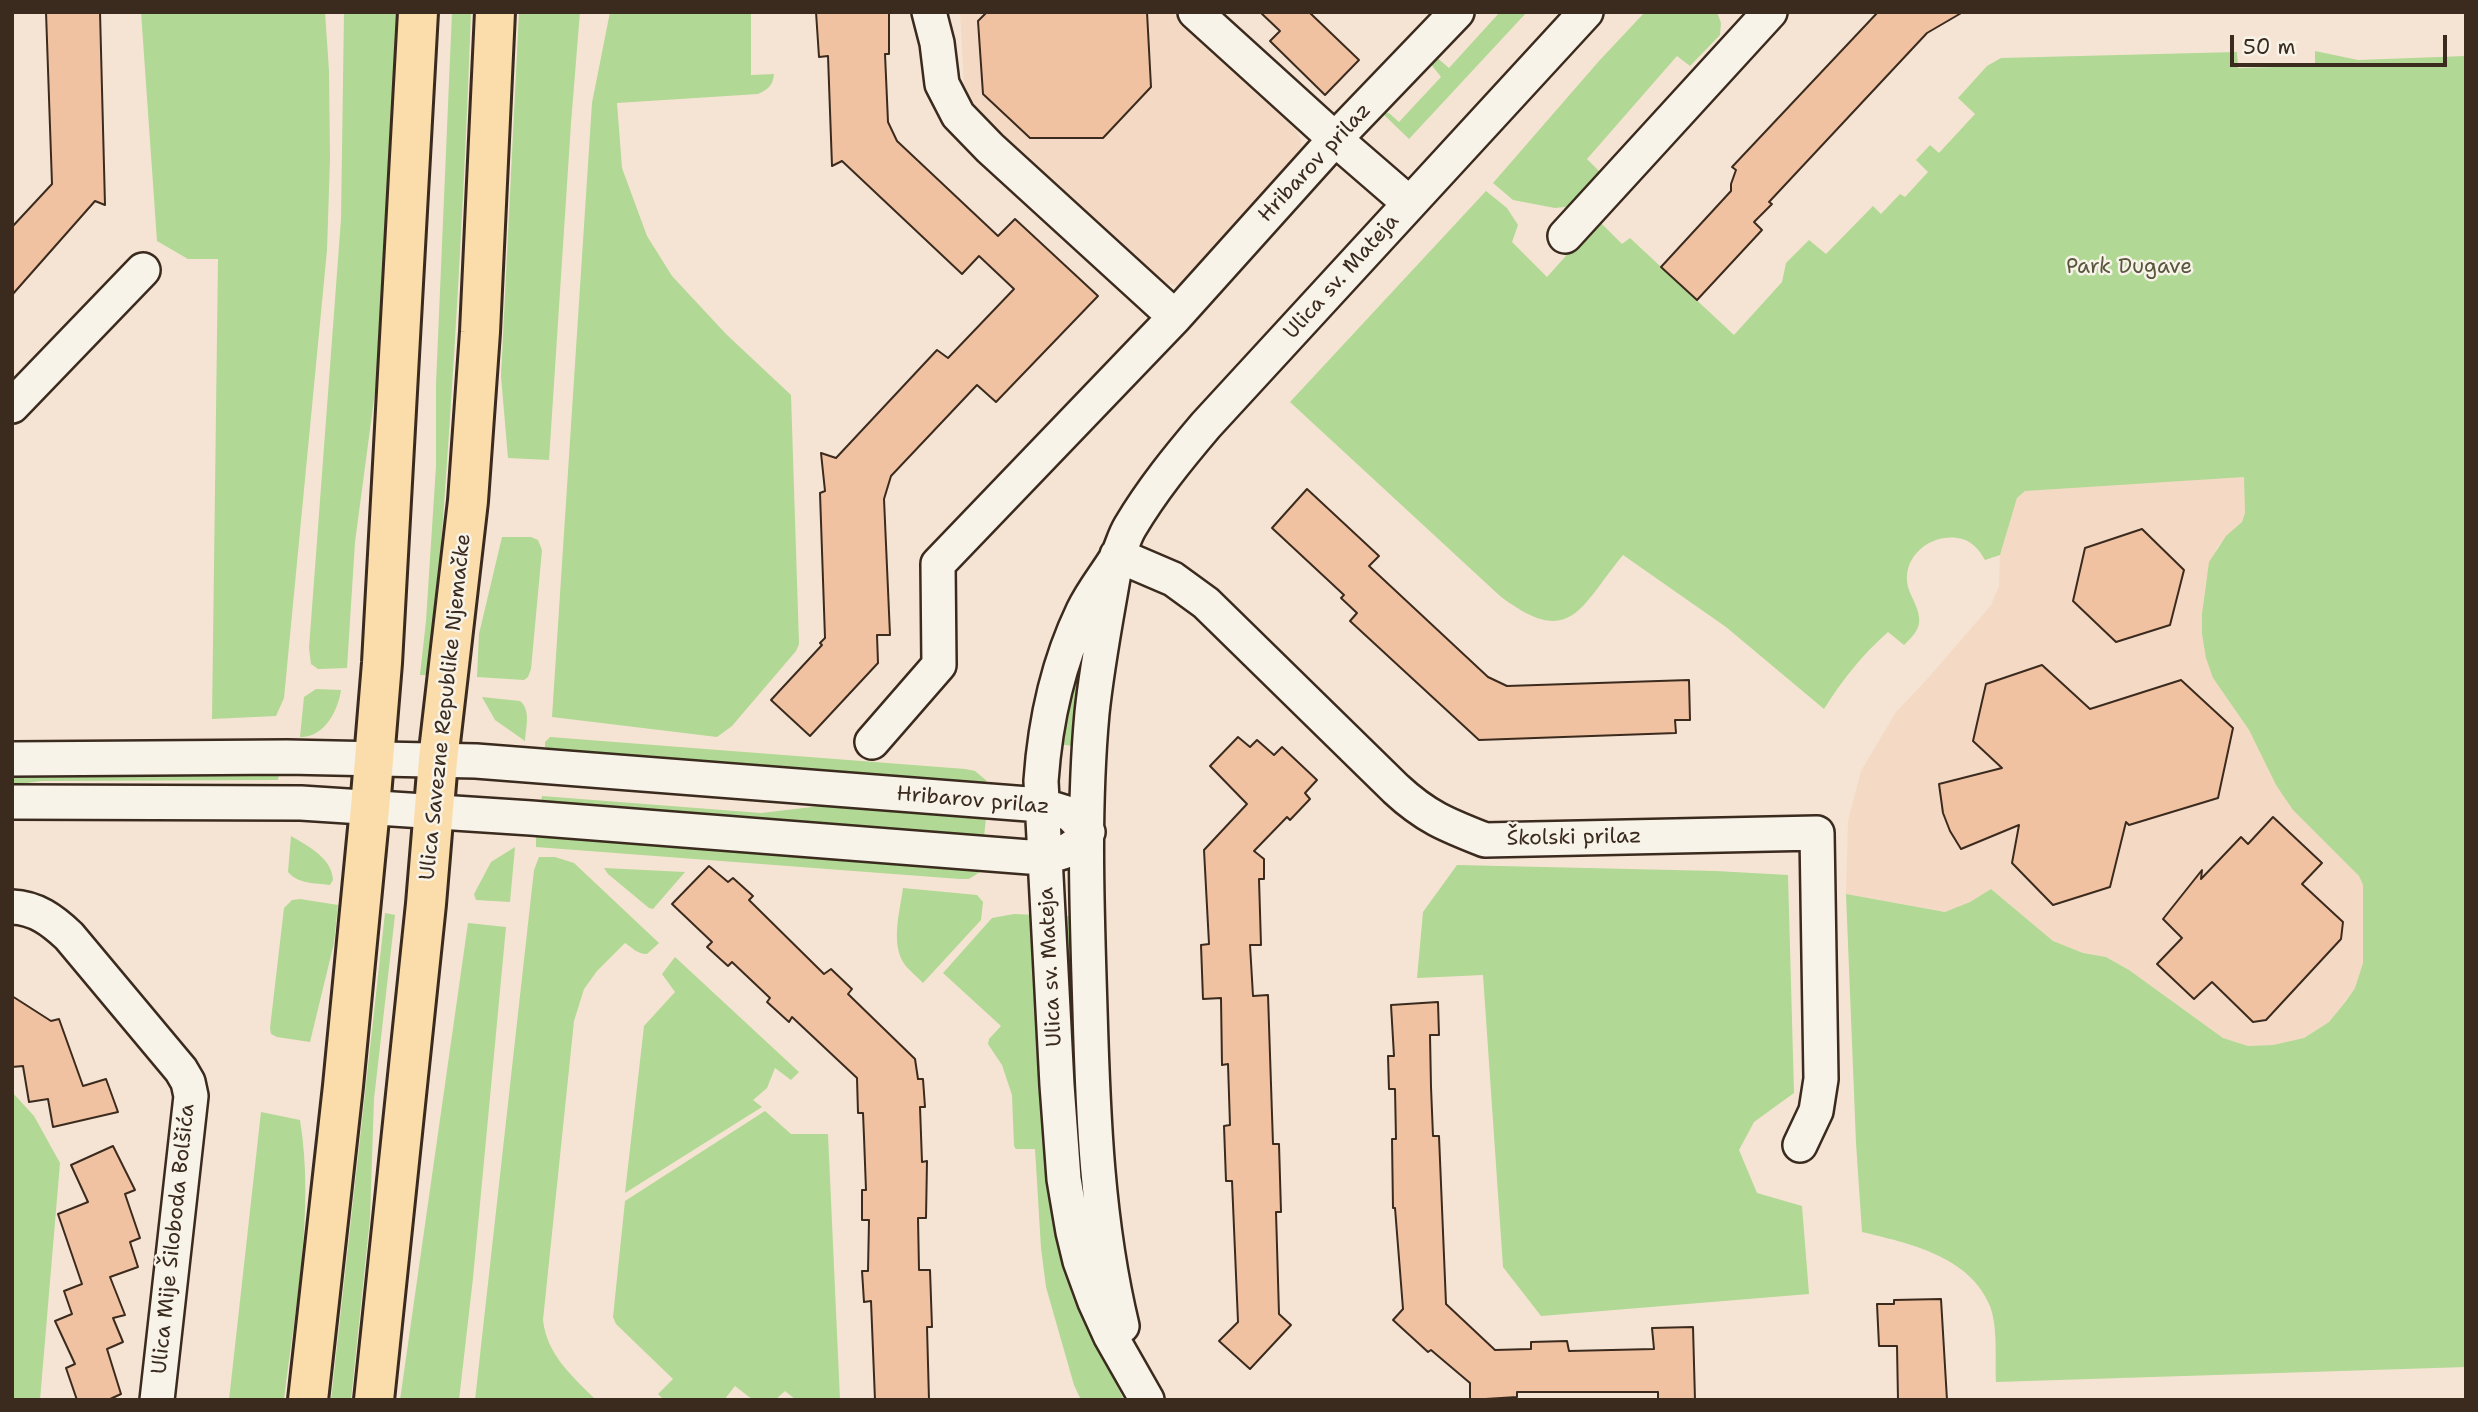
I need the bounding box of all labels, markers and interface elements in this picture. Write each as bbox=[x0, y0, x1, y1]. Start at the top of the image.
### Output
scale bar bbox=[2233, 21, 2450, 65]
text: 50 m bbox=[2243, 33, 2296, 61]
street label: Hribarov prilaz bbox=[1253, 98, 1377, 228]
street label: Ulica sv. Mateja bbox=[1279, 209, 1405, 345]
park label: Park Dugave bbox=[2066, 255, 2192, 281]
street label: Ulica Savezne Republike Njemačke bbox=[415, 533, 477, 881]
street label: Hribarov prilaz bbox=[895, 782, 1051, 820]
street label: Školski prilaz bbox=[1506, 824, 1642, 852]
street label: Ulica sv. Mateja bbox=[1034, 887, 1068, 1047]
street label: Ulica Mije Šiloboda Bolšića bbox=[147, 1103, 201, 1375]

